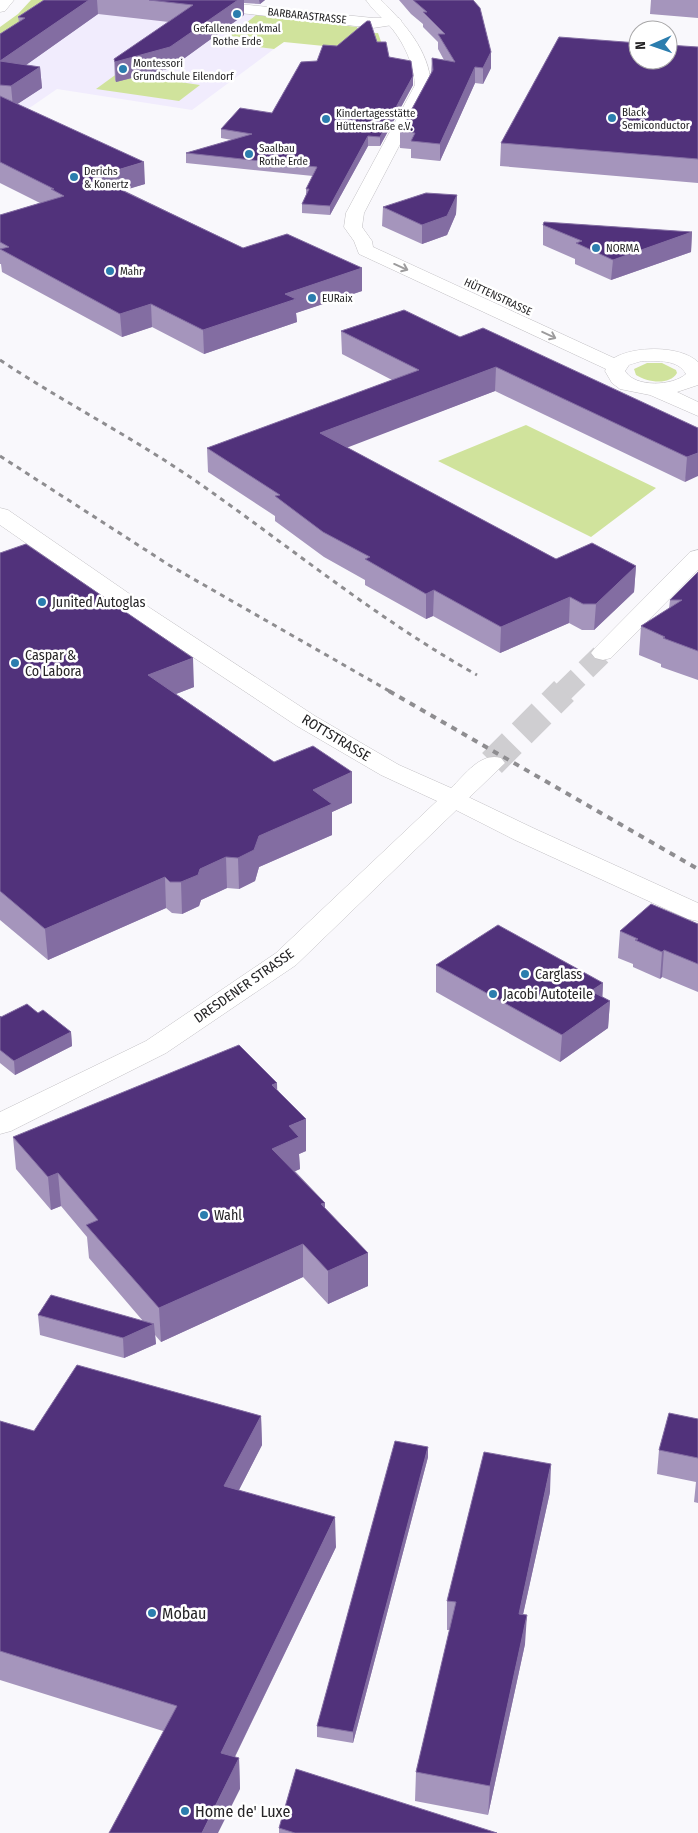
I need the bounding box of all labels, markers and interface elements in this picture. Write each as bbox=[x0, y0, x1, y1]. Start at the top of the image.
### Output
street label: BARBARASTRASSE bbox=[267, 5, 347, 27]
marker: Gefallenendenkmal Rothe Erde bbox=[231, 8, 243, 20]
north arrow bbox=[628, 20, 678, 70]
place label: Gefallenendenkmal Rothe Erde bbox=[193, 22, 281, 48]
text: N bbox=[632, 41, 649, 50]
place label: Montessori Grundschule Eilendorf bbox=[133, 57, 234, 83]
marker: Montessori Grundschule Eilendorf bbox=[117, 63, 129, 75]
place label: Black Semiconductor bbox=[622, 106, 690, 132]
place label: Kindertagesstätte Hüttenstraße e.V. bbox=[336, 107, 415, 133]
marker: Black Semiconductor bbox=[606, 112, 618, 124]
marker: Kindertagesstätte Hüttenstraße e.V. bbox=[320, 113, 332, 125]
place label: Saalbau Rothe Erde bbox=[259, 142, 308, 168]
marker: Saalbau Rothe Erde bbox=[243, 148, 255, 160]
place label: Derichs & Konertz bbox=[84, 165, 129, 191]
marker: Derichs & Konertz bbox=[68, 171, 80, 183]
marker: NORMA bbox=[590, 242, 602, 254]
place label: NORMA bbox=[606, 242, 639, 255]
one-way arrow bbox=[393, 263, 408, 273]
marker: Mahr bbox=[104, 265, 116, 277]
place label: Mahr bbox=[120, 265, 143, 278]
street label: HÜTTENSTRASSE bbox=[462, 276, 534, 318]
marker: EURaix bbox=[306, 292, 318, 304]
place label: EURaix bbox=[322, 292, 353, 305]
one-way arrow bbox=[541, 331, 556, 340]
place label: Junited Autoglas bbox=[52, 594, 146, 611]
marker: Junited Autoglas bbox=[36, 596, 48, 608]
place label: Caspar & Co Labora bbox=[25, 647, 82, 680]
marker: Caspar & Co Labora bbox=[9, 657, 21, 669]
street label: ROTTSTRASSE bbox=[299, 711, 374, 765]
street label: DRESDENER STRASSE bbox=[191, 945, 298, 1027]
place label: Carglass bbox=[535, 966, 582, 983]
marker: Carglass bbox=[519, 968, 531, 980]
place label: Jacobi Autoteile bbox=[503, 986, 593, 1003]
marker: Jacobi Autoteile bbox=[487, 988, 499, 1000]
place label: Wahl bbox=[214, 1207, 242, 1224]
marker: Wahl bbox=[198, 1209, 210, 1221]
place label: Mobau bbox=[162, 1604, 206, 1623]
marker: Mobau bbox=[146, 1607, 158, 1619]
place label: Home de' Luxe bbox=[195, 1802, 290, 1821]
marker: Home de' Luxe bbox=[179, 1805, 191, 1817]

